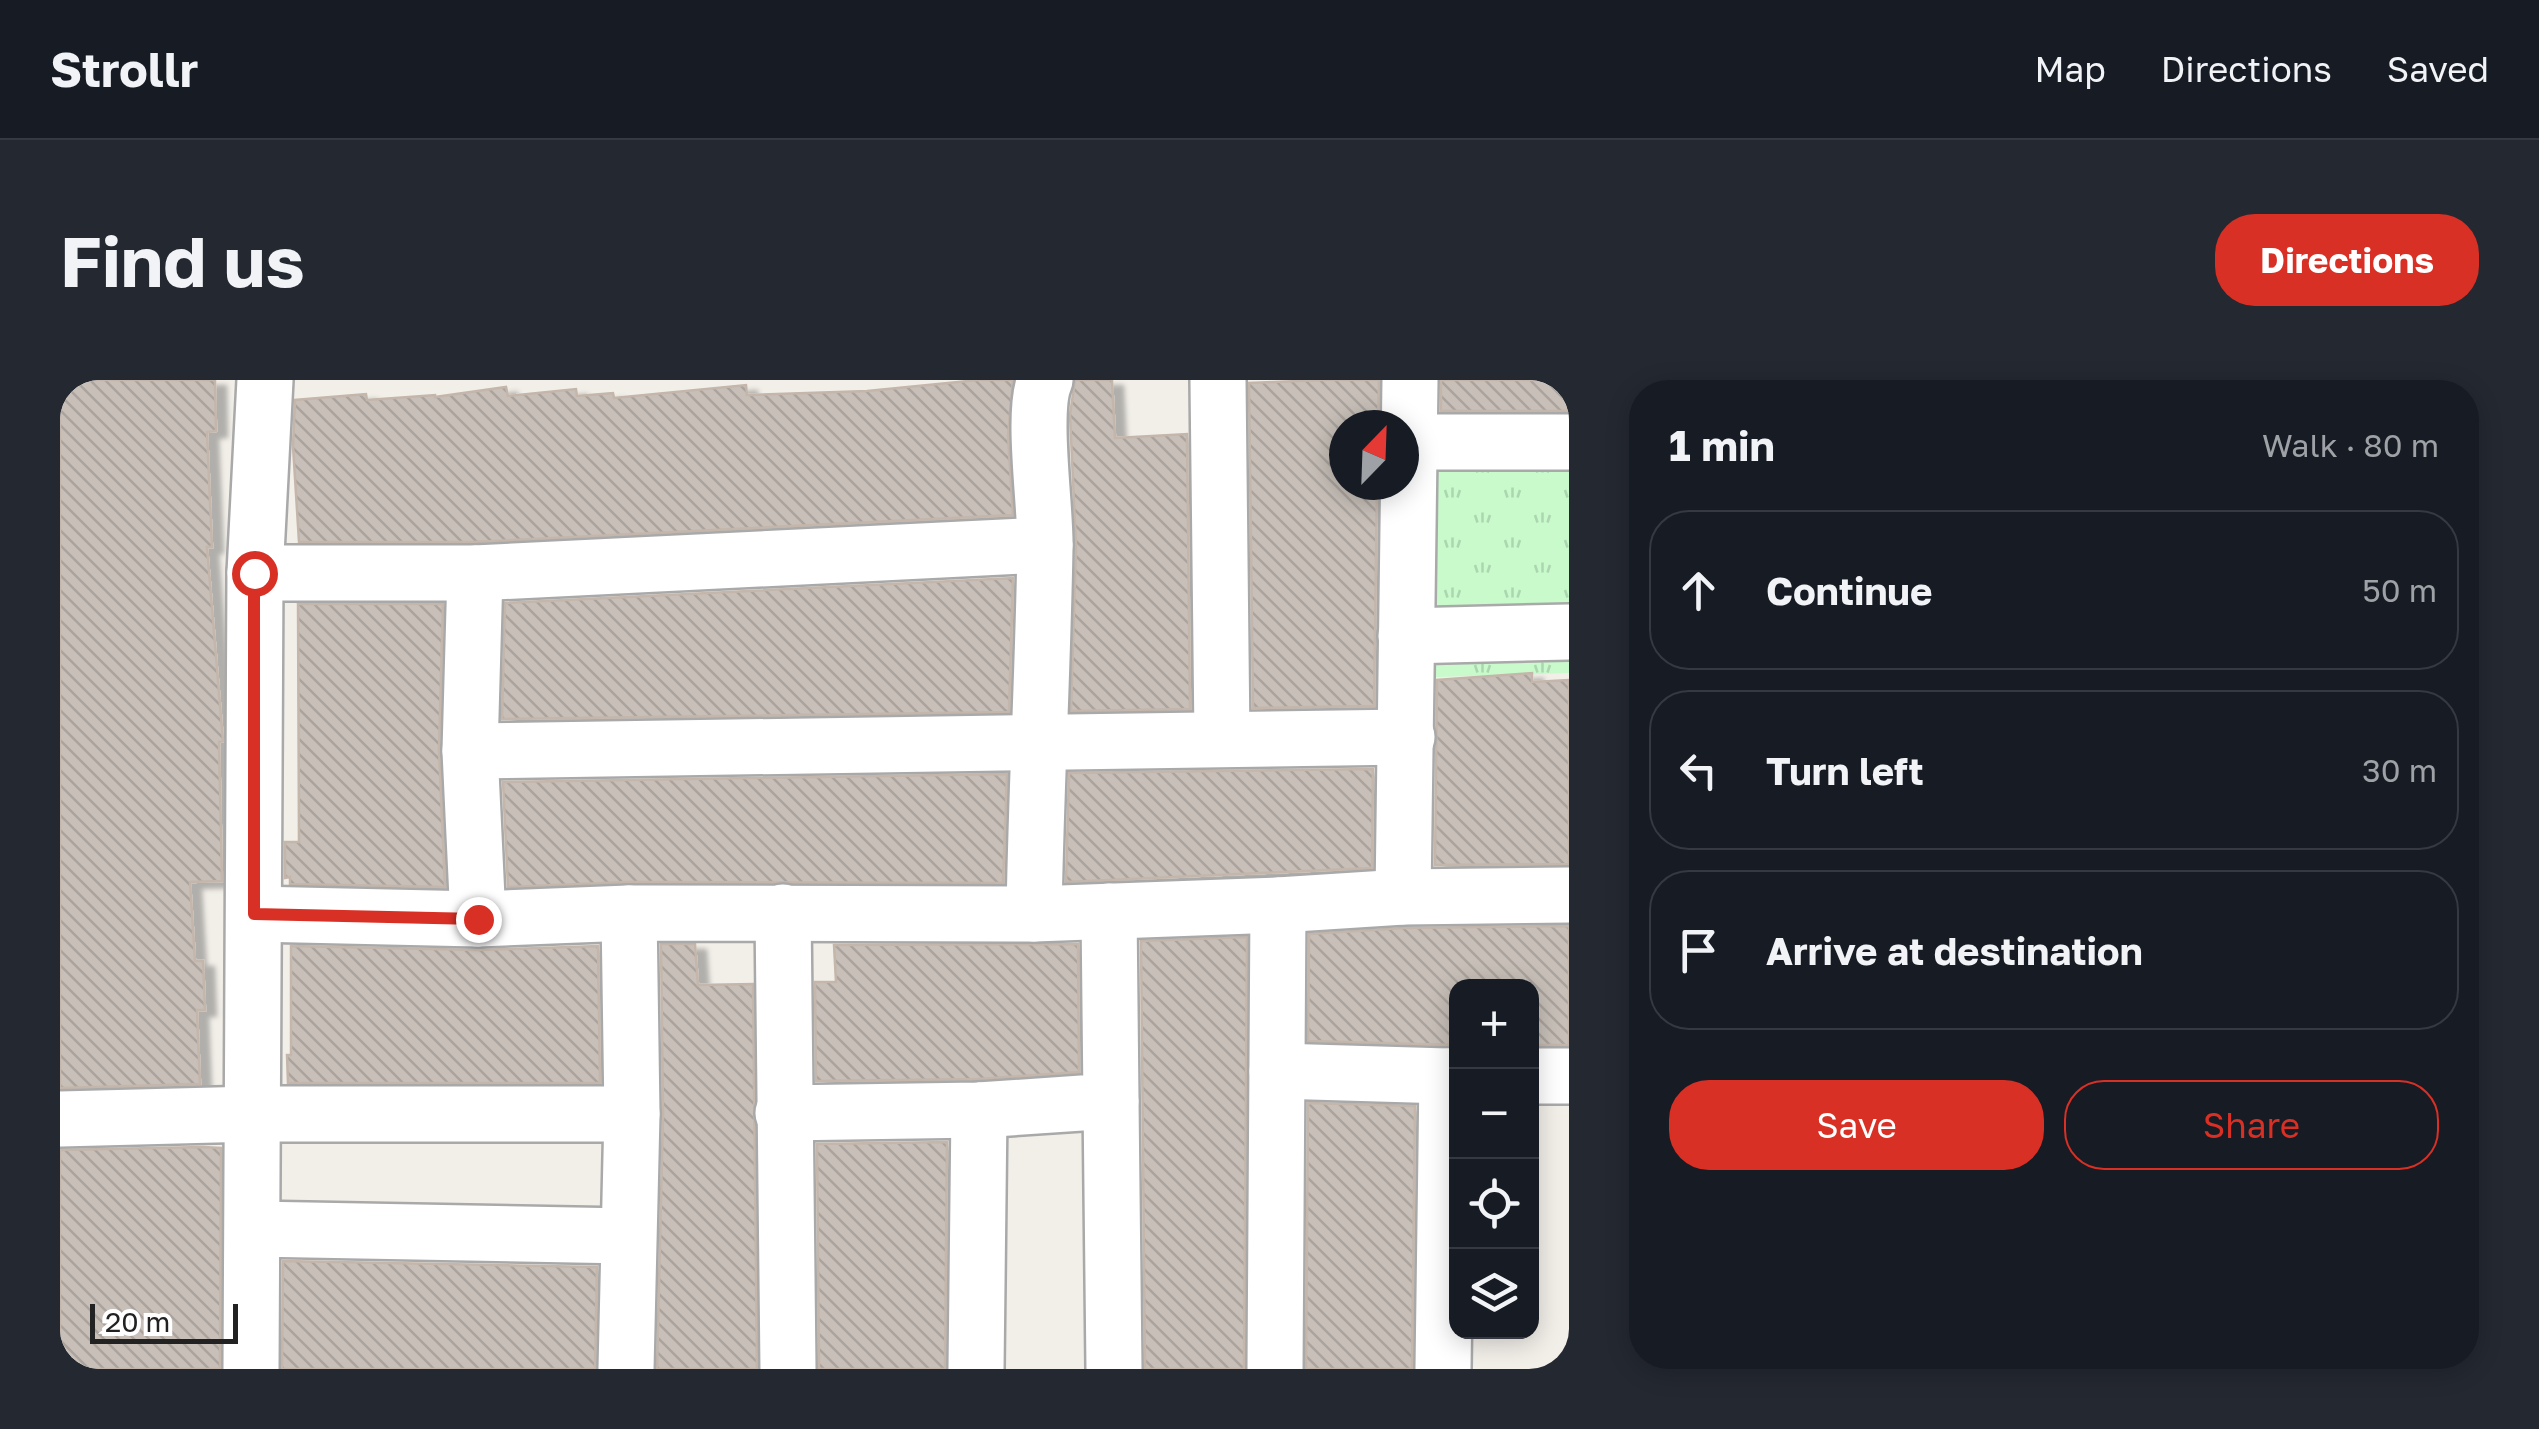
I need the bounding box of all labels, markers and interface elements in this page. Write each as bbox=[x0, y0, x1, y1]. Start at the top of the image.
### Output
text: Strollr bbox=[50, 40, 199, 98]
text: Map bbox=[2034, 48, 2106, 90]
text: Directions bbox=[2161, 48, 2332, 90]
text: Saved bbox=[2387, 48, 2489, 90]
button: Directions bbox=[2215, 214, 2479, 306]
text: Find us bbox=[60, 218, 305, 302]
north arrow bbox=[1329, 410, 1419, 500]
text: 1 min bbox=[1669, 420, 1775, 470]
text: Walk · 80 m bbox=[2262, 426, 2439, 464]
route start bbox=[232, 551, 278, 597]
icon: ahead bbox=[1671, 563, 1726, 618]
text: Continue bbox=[1766, 568, 1932, 613]
text: 50 m bbox=[2362, 571, 2437, 609]
icon: left bbox=[1671, 743, 1726, 798]
text: Turn left bbox=[1766, 748, 1924, 793]
text: 30 m bbox=[2362, 751, 2437, 789]
route end bbox=[456, 897, 502, 943]
icon: arrive bbox=[1671, 923, 1726, 978]
text: Arrive at destination bbox=[1766, 928, 2143, 973]
map controls bbox=[1449, 979, 1539, 1339]
button: + bbox=[1449, 979, 1539, 1069]
button: − bbox=[1449, 1069, 1539, 1159]
button: Save bbox=[1669, 1080, 2044, 1170]
button: Share bbox=[2064, 1080, 2439, 1170]
button: locate bbox=[1449, 1159, 1539, 1249]
button: layers bbox=[1449, 1249, 1539, 1339]
scale bar bbox=[90, 1299, 238, 1344]
text: 20 m bbox=[105, 1305, 170, 1338]

